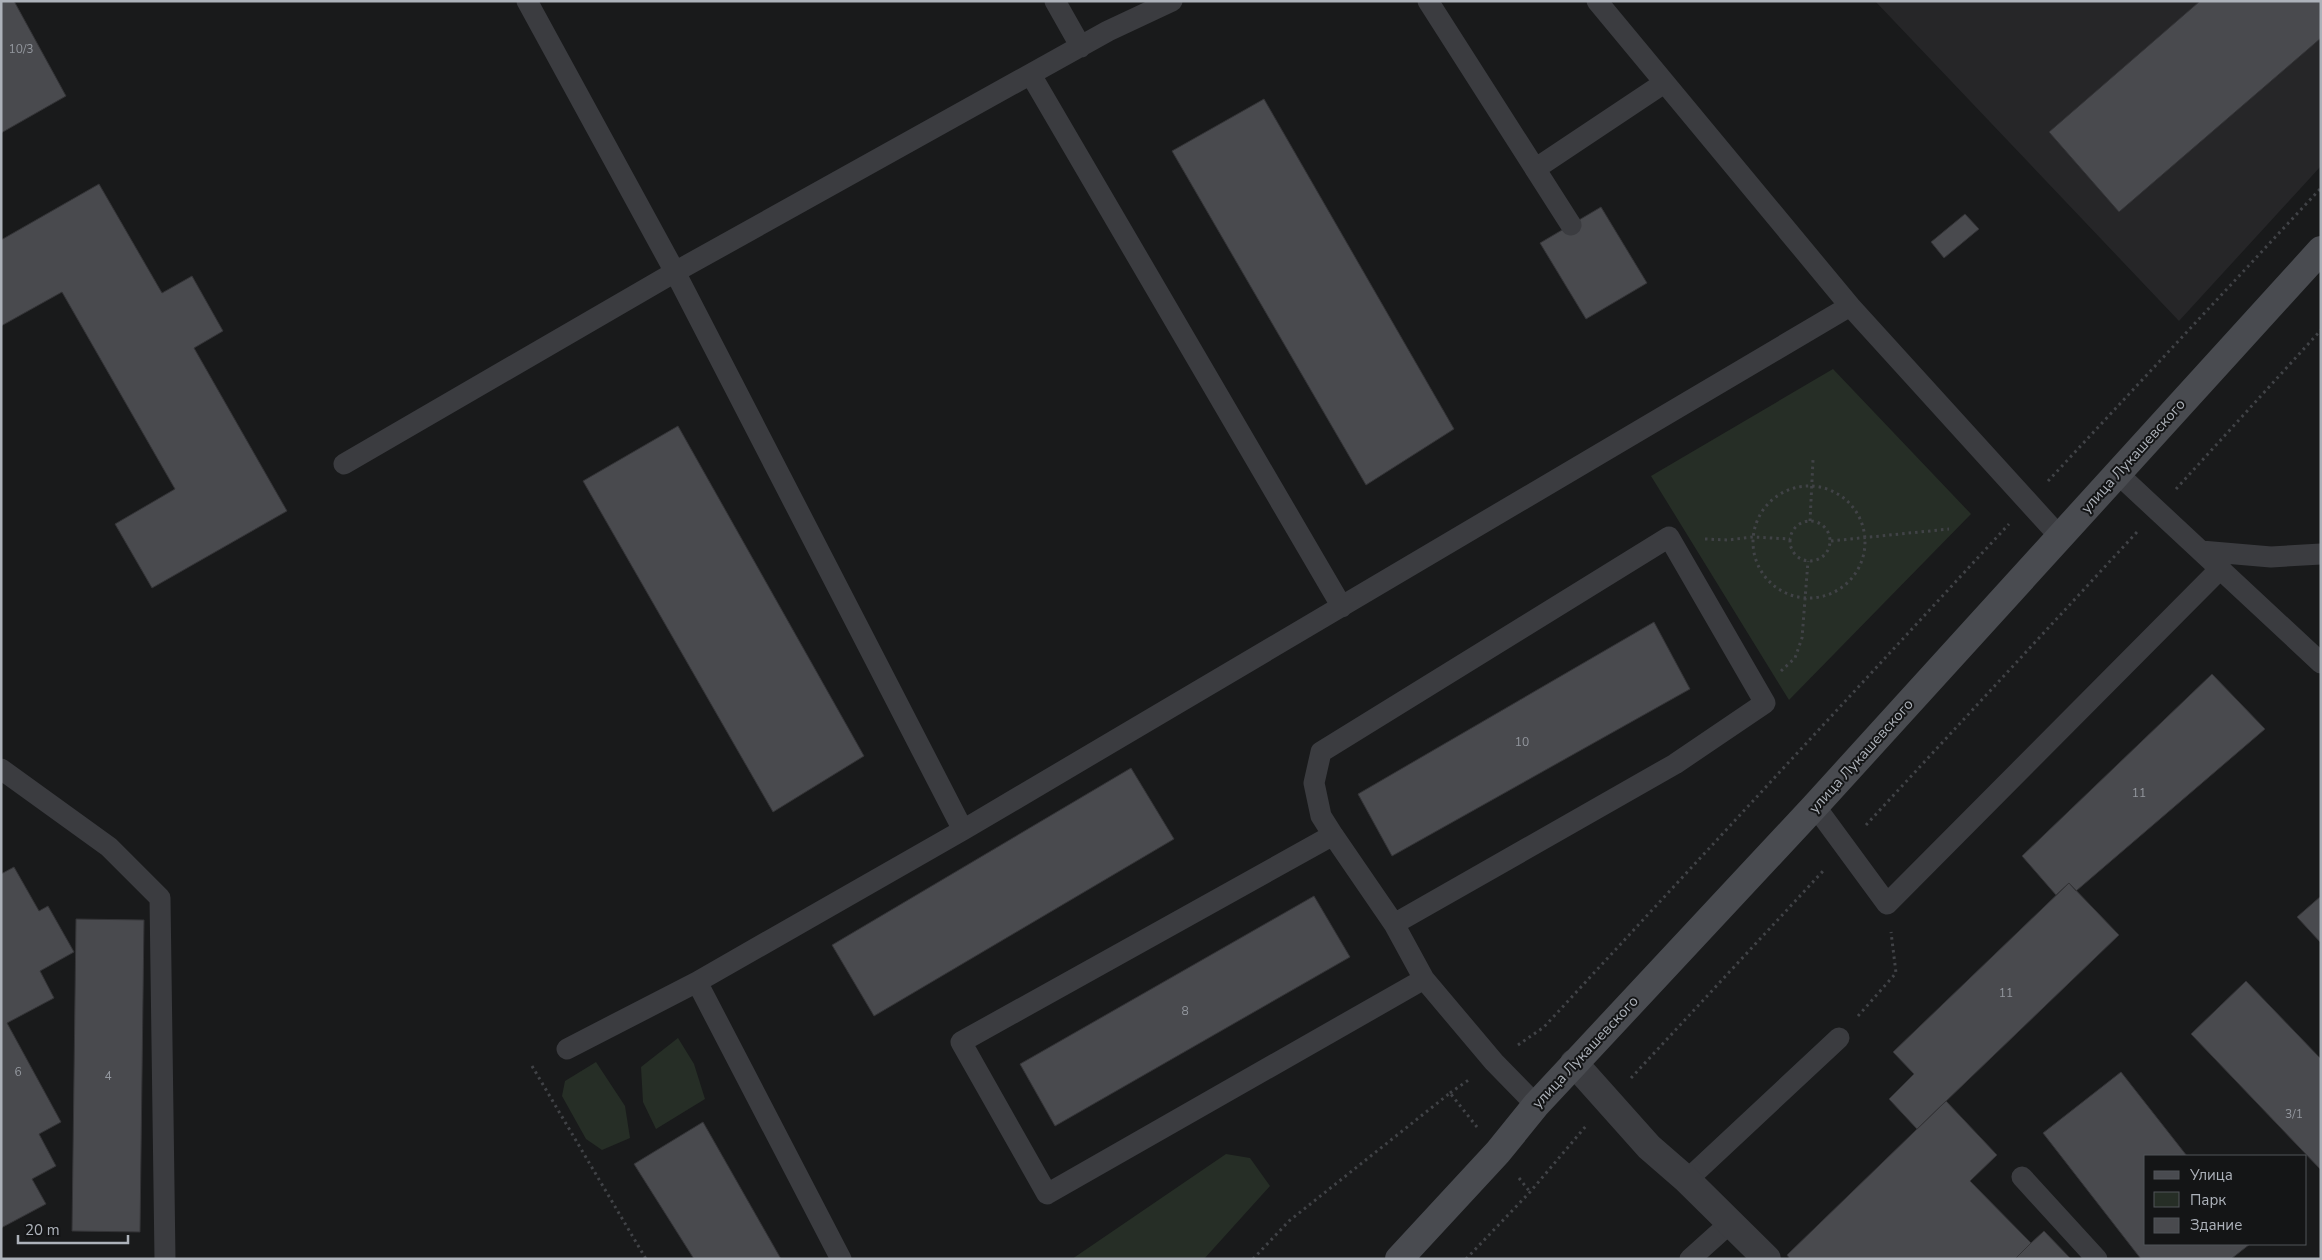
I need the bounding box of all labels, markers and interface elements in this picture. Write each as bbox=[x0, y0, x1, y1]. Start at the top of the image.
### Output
house number: 10/3 bbox=[9, 41, 34, 57]
street label: улица Лукашевского bbox=[2076, 395, 2190, 517]
street label: улица Лукашевского bbox=[1804, 695, 1918, 817]
house number: 10 bbox=[1515, 734, 1529, 750]
house number: 11 bbox=[2132, 785, 2146, 801]
house number: 11 bbox=[1999, 985, 2013, 1001]
street label: улица Лукашевского bbox=[1527, 991, 1643, 1113]
house number: 8 bbox=[1181, 1003, 1189, 1019]
house number: 6 bbox=[14, 1064, 22, 1080]
house number: 4 bbox=[104, 1068, 112, 1084]
house number: 3/1 bbox=[2285, 1106, 2303, 1122]
legend bbox=[2144, 1155, 2307, 1245]
text: Улица bbox=[2189, 1165, 2233, 1185]
text: Парк bbox=[2190, 1190, 2226, 1210]
scale bar bbox=[18, 1212, 128, 1244]
text: Здание bbox=[2190, 1215, 2242, 1235]
text: 20 m bbox=[25, 1220, 60, 1240]

